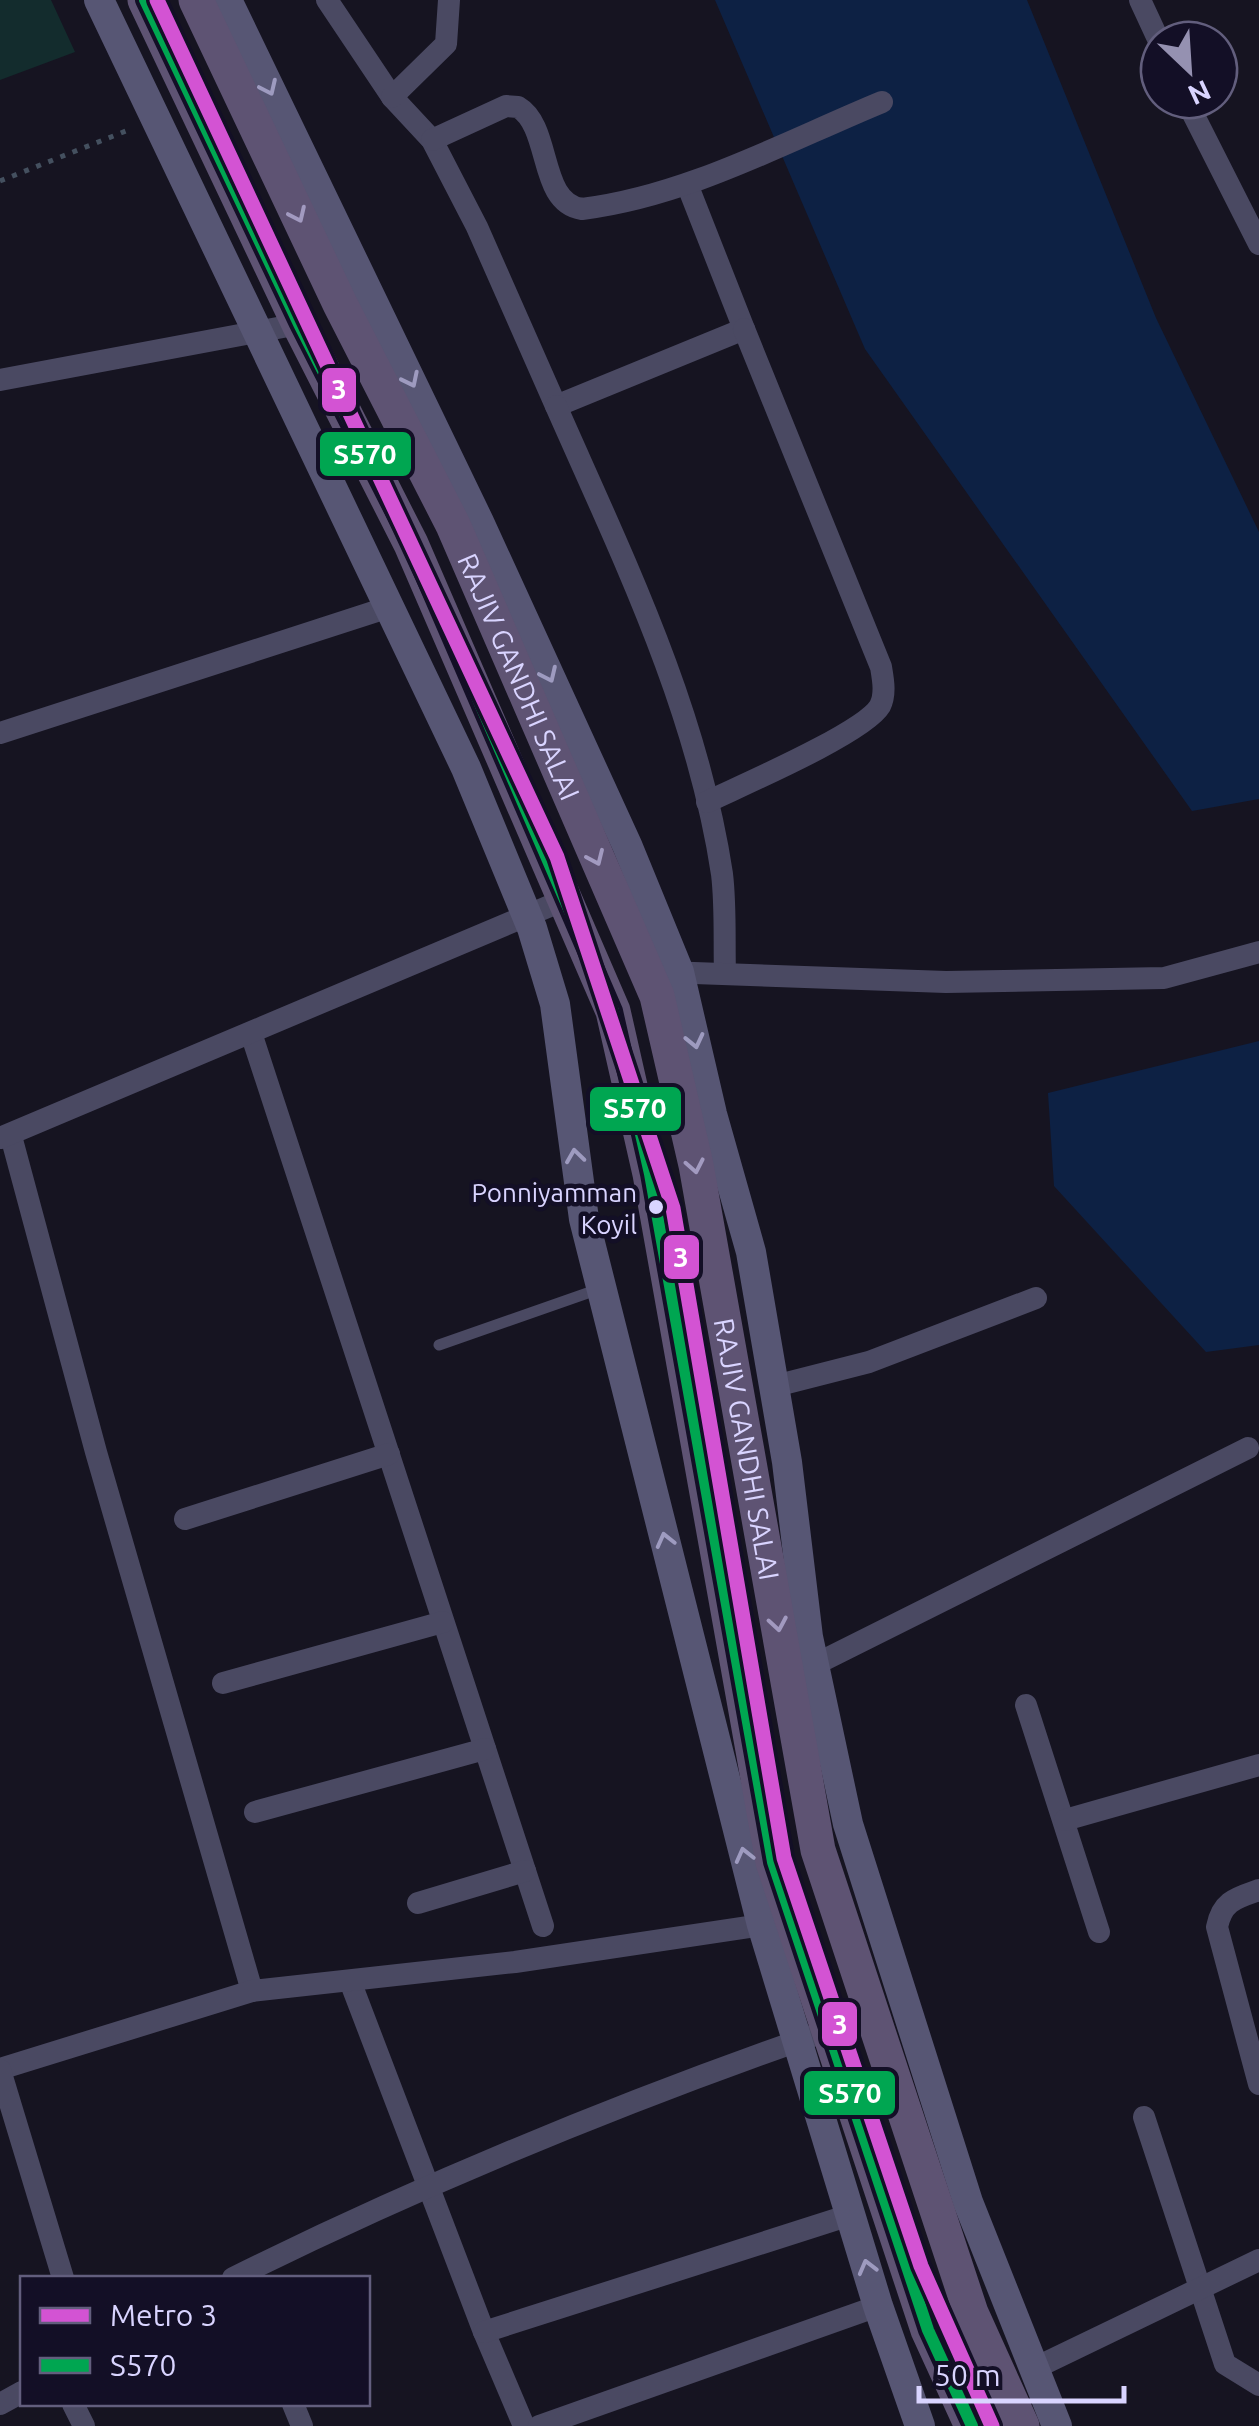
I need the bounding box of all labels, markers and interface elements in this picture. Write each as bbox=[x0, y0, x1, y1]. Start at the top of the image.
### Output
north arrow bbox=[1139, 20, 1239, 120]
text: N bbox=[1184, 75, 1216, 112]
one-way arrow bbox=[256, 78, 276, 96]
one-way arrow bbox=[285, 204, 305, 222]
line badge: 3 bbox=[320, 366, 358, 414]
one-way arrow bbox=[399, 370, 419, 388]
text: 3 bbox=[331, 373, 347, 404]
line badge: S570 bbox=[318, 430, 413, 478]
text: S570 bbox=[333, 438, 397, 469]
street label: RAJIV GANDHI SALAI bbox=[452, 549, 586, 805]
one-way arrow bbox=[536, 665, 556, 683]
one-way arrow bbox=[584, 848, 604, 866]
one-way arrow bbox=[683, 1032, 704, 1049]
line badge: S570 bbox=[588, 1085, 683, 1133]
text: S570 bbox=[603, 1092, 667, 1123]
one-way arrow bbox=[566, 1147, 587, 1164]
one-way arrow bbox=[684, 1158, 705, 1175]
place label: Ponniyamman Koyil bbox=[472, 1178, 637, 1239]
marker: Ponniyamman Koyil bbox=[646, 1197, 666, 1217]
line badge: 3 bbox=[662, 1233, 701, 1281]
text: 3 bbox=[673, 1241, 689, 1272]
street label: RAJIV GANDHI SALAI bbox=[709, 1316, 786, 1583]
one-way arrow bbox=[656, 1532, 677, 1549]
one-way arrow bbox=[767, 1616, 788, 1632]
one-way arrow bbox=[735, 1847, 756, 1864]
line badge: 3 bbox=[820, 2000, 859, 2048]
text: 3 bbox=[832, 2008, 848, 2039]
line badge: S570 bbox=[802, 2069, 897, 2117]
text: S570 bbox=[818, 2077, 882, 2108]
one-way arrow bbox=[858, 2259, 879, 2276]
legend bbox=[20, 2276, 370, 2406]
text: Metro 3 bbox=[110, 2298, 217, 2332]
scale bar bbox=[919, 2341, 1124, 2403]
text: S570 bbox=[110, 2348, 176, 2382]
text: 50 m bbox=[934, 2358, 1001, 2392]

